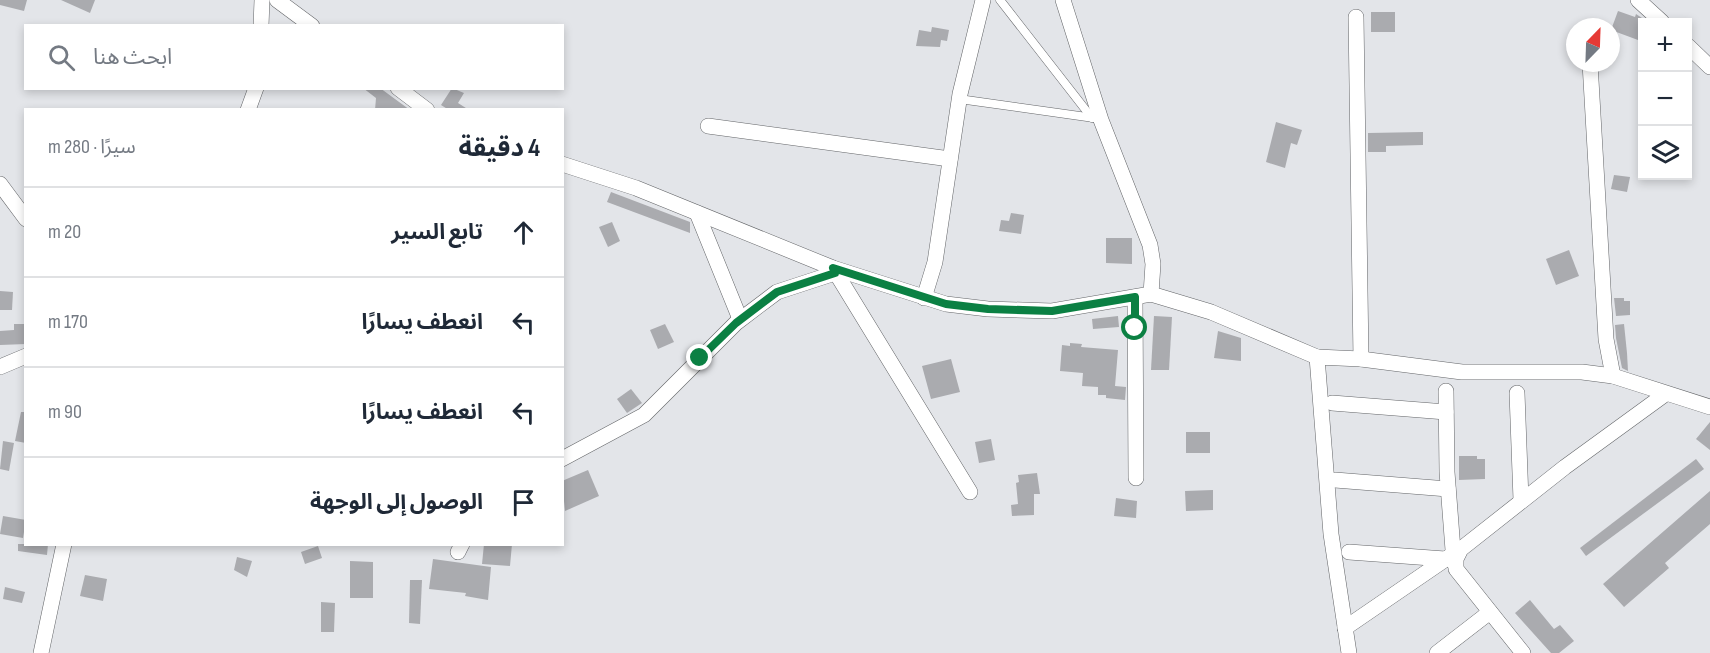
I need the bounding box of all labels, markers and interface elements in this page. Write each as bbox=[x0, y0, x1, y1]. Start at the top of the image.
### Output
north arrow bbox=[1566, 18, 1620, 72]
map controls bbox=[1638, 18, 1692, 180]
button: + bbox=[1638, 18, 1692, 72]
search box bbox=[24, 24, 564, 90]
icon: search bbox=[45, 41, 78, 74]
text: ابحث هنا bbox=[93, 44, 172, 71]
button: − bbox=[1638, 72, 1692, 126]
button: layers bbox=[1638, 126, 1692, 180]
text: 4 دقيقة bbox=[458, 133, 540, 164]
text: سيرًا · 280 m bbox=[48, 135, 136, 159]
icon: ahead bbox=[507, 216, 540, 249]
text: تابع السير bbox=[391, 219, 483, 246]
text: 20 m bbox=[48, 220, 81, 244]
icon: left bbox=[507, 306, 540, 339]
text: انعطف يسارًا bbox=[361, 309, 483, 336]
text: 170 m bbox=[48, 310, 88, 334]
route start bbox=[1121, 314, 1147, 340]
route end bbox=[686, 344, 712, 370]
icon: left bbox=[507, 396, 540, 429]
text: انعطف يسارًا bbox=[361, 399, 483, 426]
text: 90 m bbox=[48, 400, 82, 424]
icon: arrive bbox=[507, 486, 540, 519]
text: الوصول إلى الوجهة bbox=[310, 489, 483, 516]

